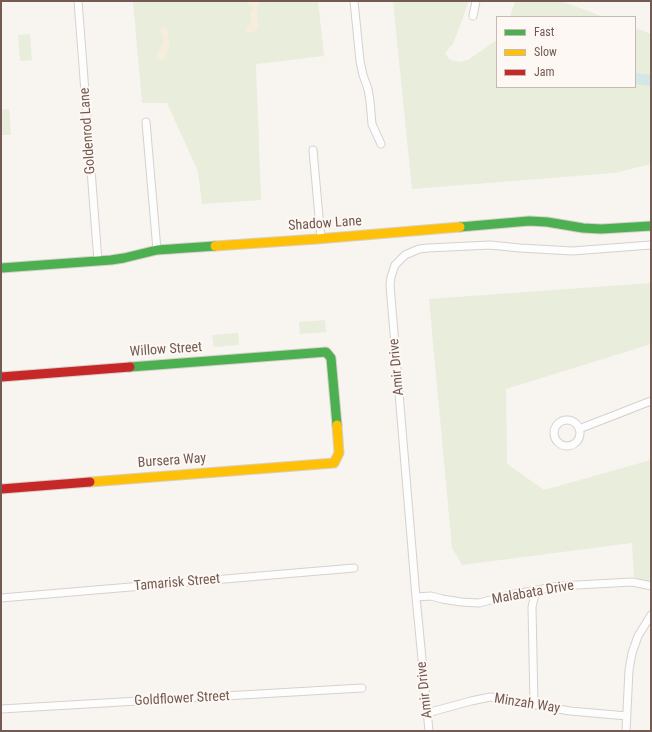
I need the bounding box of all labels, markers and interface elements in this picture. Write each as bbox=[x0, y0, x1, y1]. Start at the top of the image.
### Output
legend bbox=[496, 16, 636, 88]
text: Fast bbox=[534, 25, 554, 39]
text: Slow bbox=[534, 45, 557, 59]
text: Jam bbox=[534, 65, 555, 79]
street label: Goldenrod Lane bbox=[77, 87, 99, 175]
street label: Shadow Lane bbox=[288, 213, 362, 235]
street label: Amir Drive bbox=[386, 338, 408, 396]
street label: Willow Street bbox=[129, 339, 203, 361]
street label: Bursera Way bbox=[137, 450, 207, 472]
street label: Tamarisk Street bbox=[133, 571, 221, 595]
street label: Malabata Drive bbox=[491, 578, 575, 608]
street label: Amir Drive bbox=[414, 661, 436, 719]
street label: Goldflower Street bbox=[134, 688, 230, 710]
street label: Minzah Way bbox=[493, 691, 561, 717]

